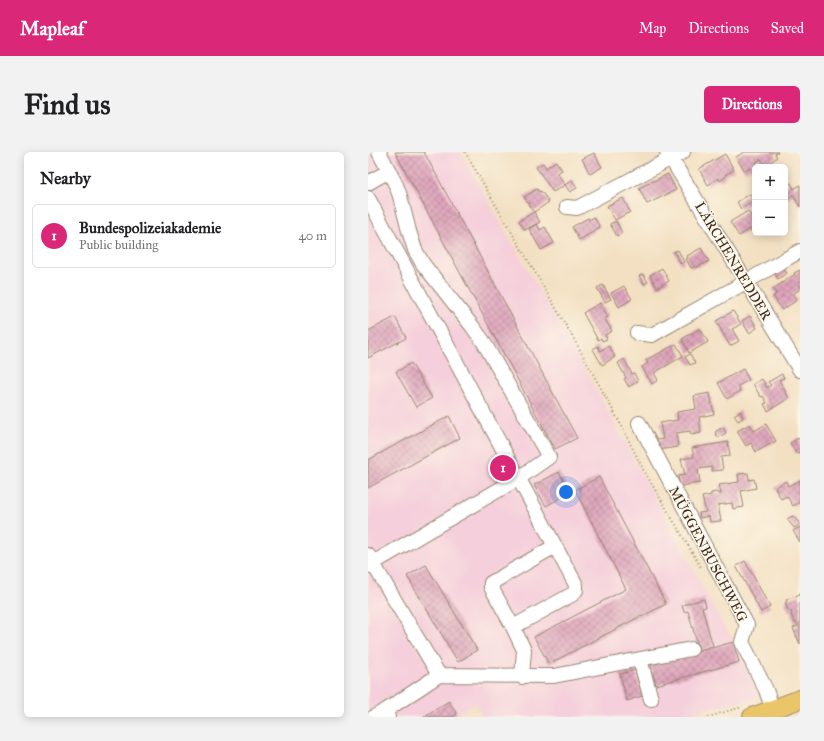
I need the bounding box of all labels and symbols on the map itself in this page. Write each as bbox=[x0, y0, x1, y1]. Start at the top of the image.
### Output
street label: LÄRCHENREDDER bbox=[691, 198, 776, 324]
pin: 1 bbox=[490, 453, 516, 483]
your location bbox=[556, 482, 576, 502]
street label: MÜGGENBUSCHWEG bbox=[665, 482, 753, 625]

